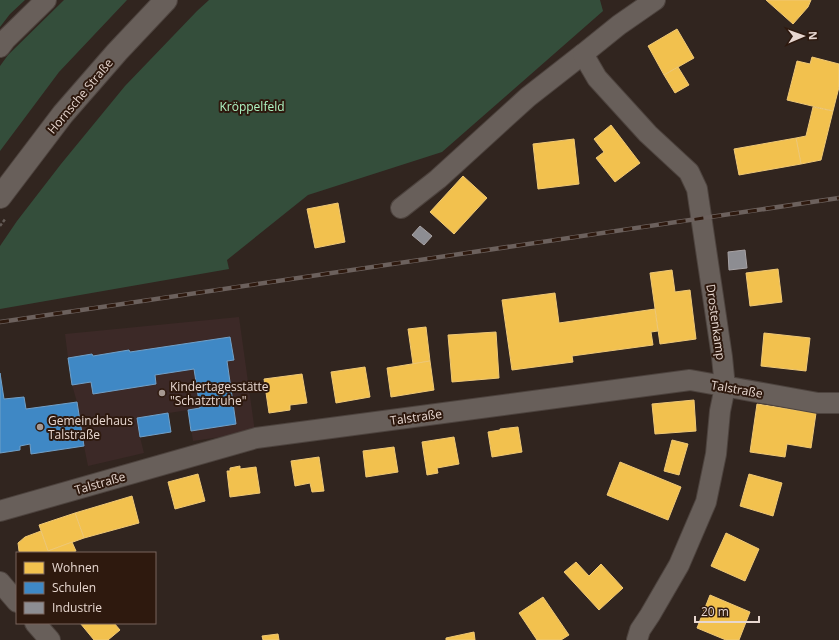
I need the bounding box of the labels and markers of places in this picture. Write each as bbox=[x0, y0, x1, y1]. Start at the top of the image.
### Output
place label: Kindertagesstätte "Schatztruhe" bbox=[170, 378, 269, 409]
marker: Kindertagesstätte "Schatztruhe" bbox=[157, 388, 167, 398]
place label: Gemeindehaus Talstraße bbox=[48, 412, 133, 443]
marker: Gemeindehaus Talstraße bbox=[35, 422, 45, 432]

